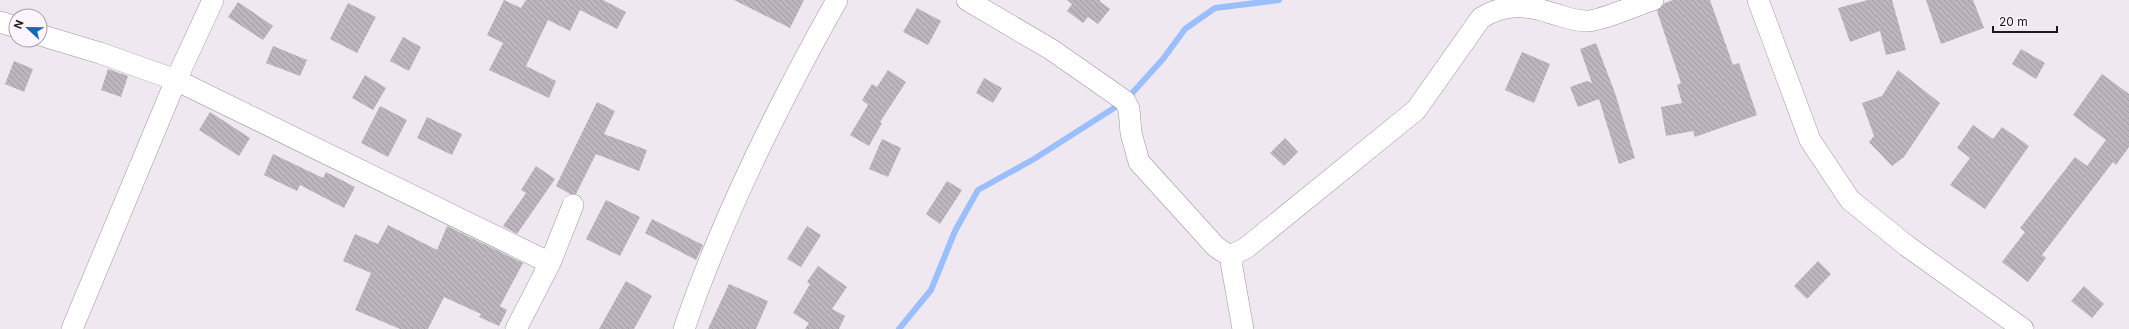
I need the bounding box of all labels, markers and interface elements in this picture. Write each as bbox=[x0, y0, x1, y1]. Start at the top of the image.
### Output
north arrow bbox=[8, 8, 48, 48]
scale bar bbox=[1993, 8, 2057, 34]
text: 20 m bbox=[1999, 14, 2028, 29]
text: N bbox=[11, 18, 27, 31]

